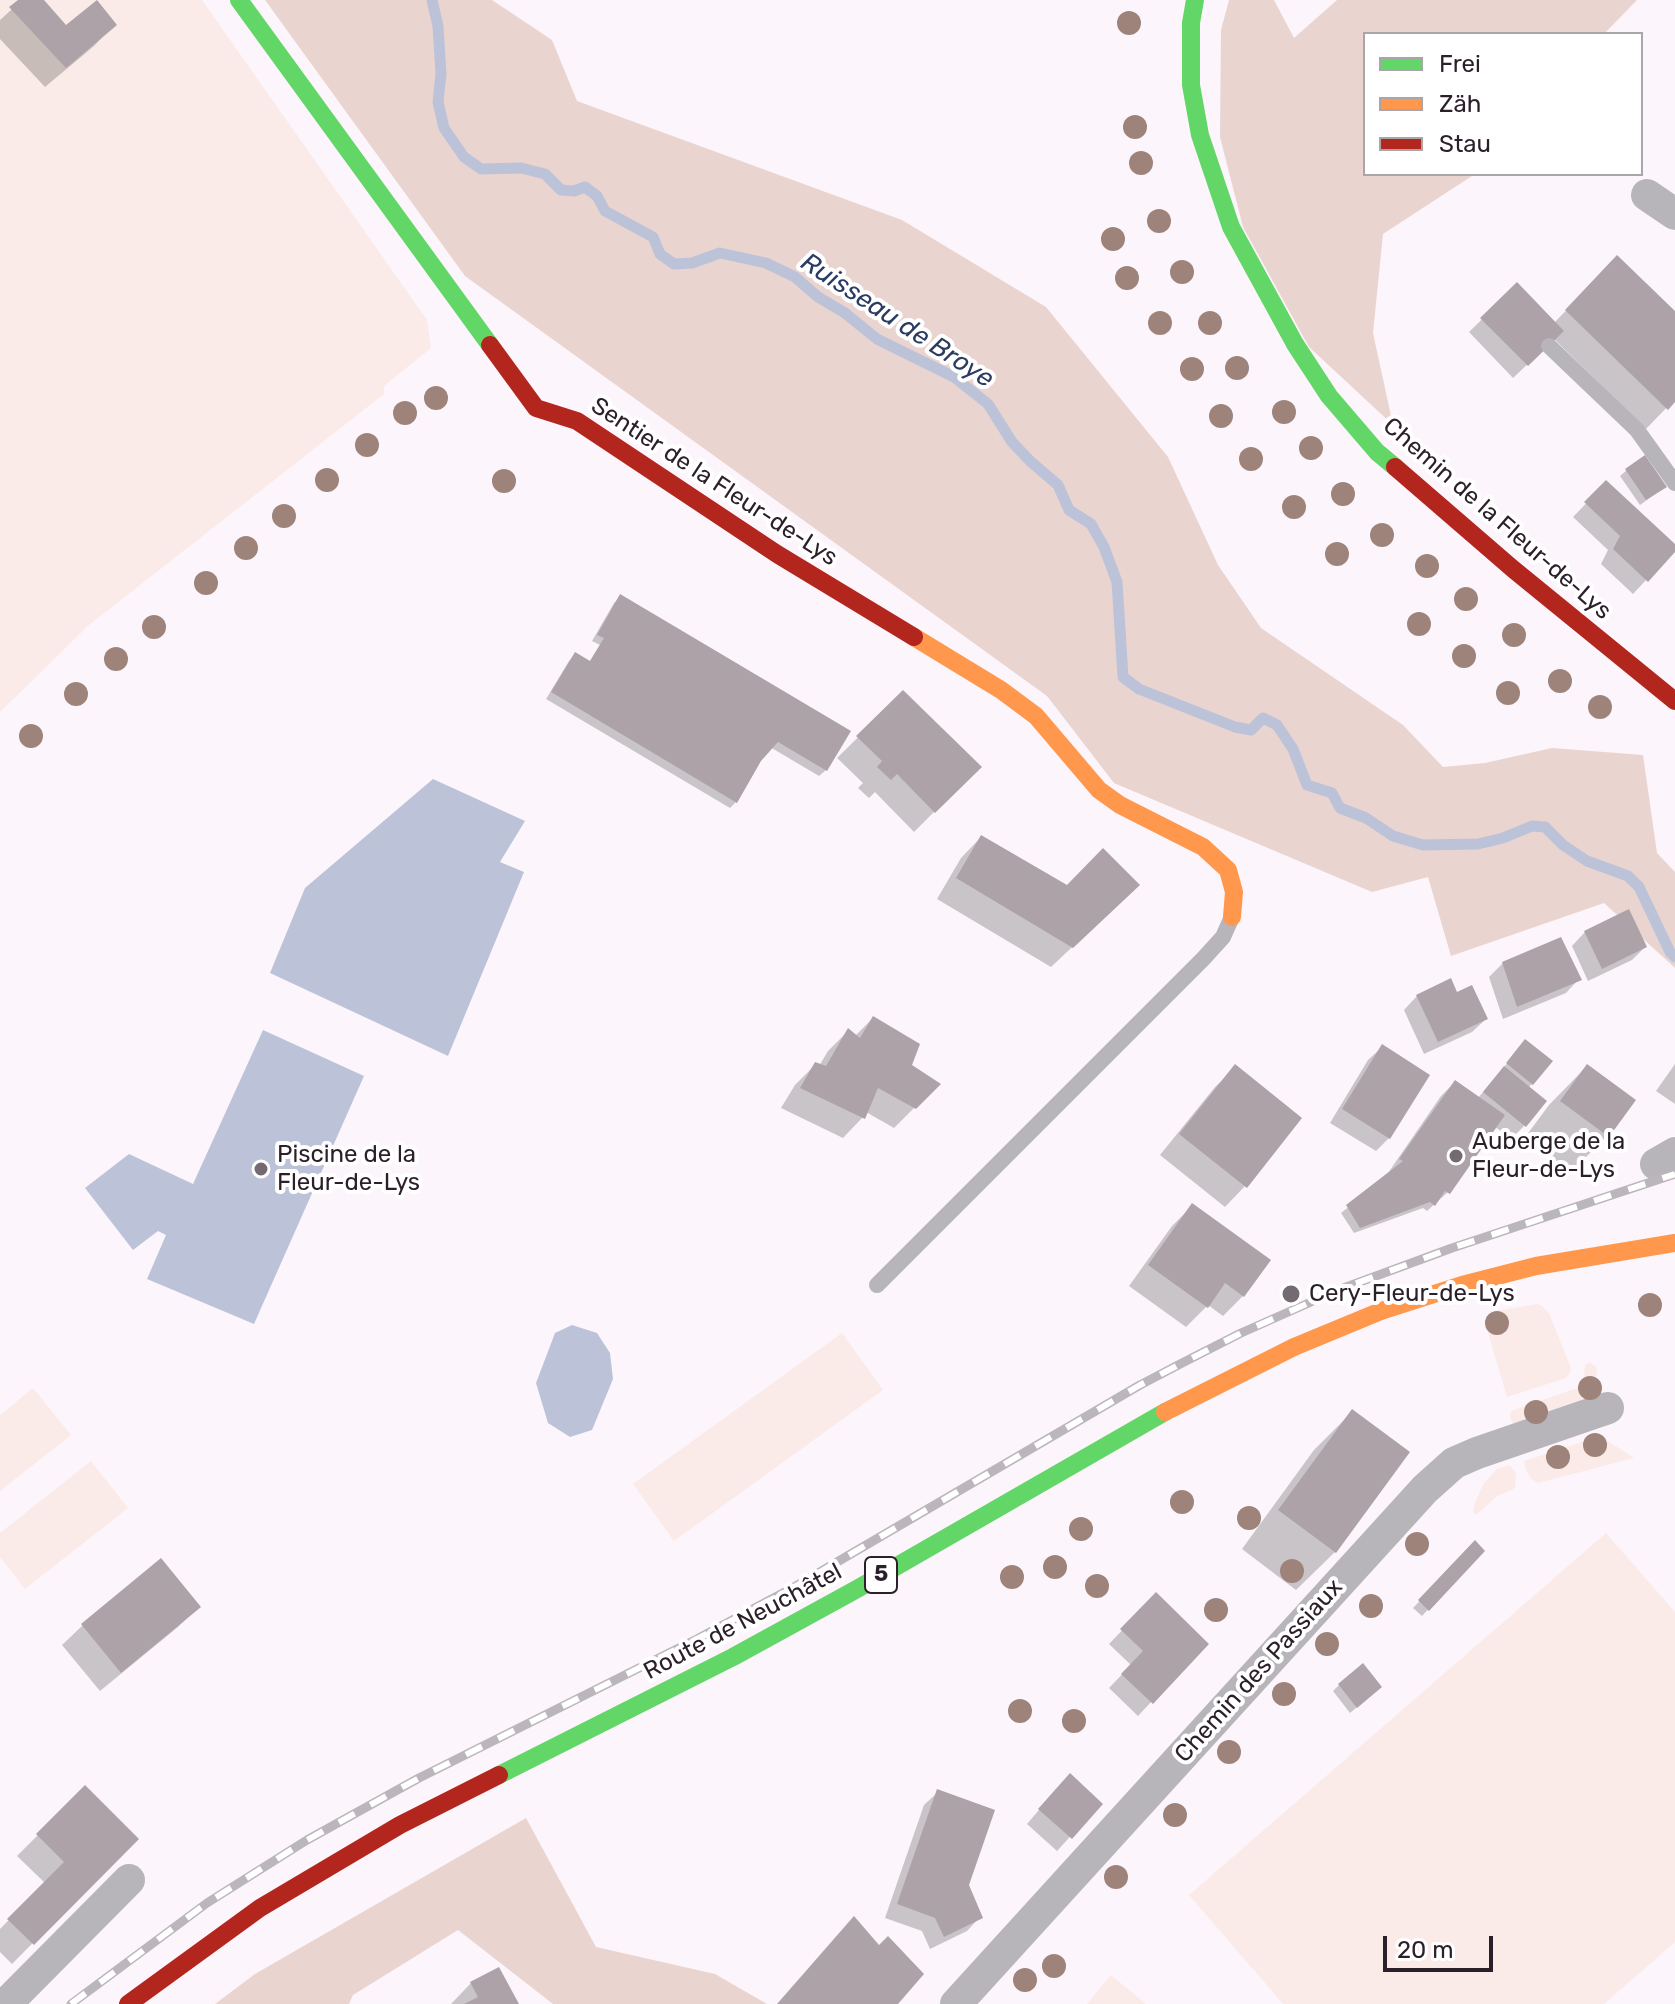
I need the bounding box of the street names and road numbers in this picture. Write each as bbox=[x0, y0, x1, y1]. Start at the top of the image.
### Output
street label: Sentier de la Fleur-de-Lys bbox=[585, 392, 843, 572]
street label: Chemin de la Fleur-de-Lys bbox=[1377, 412, 1617, 626]
road number: 5 bbox=[865, 1557, 897, 1593]
street label: Route de Neuchâtel bbox=[639, 1558, 847, 1686]
street label: Chemin des Passiaux bbox=[1169, 1573, 1349, 1769]

